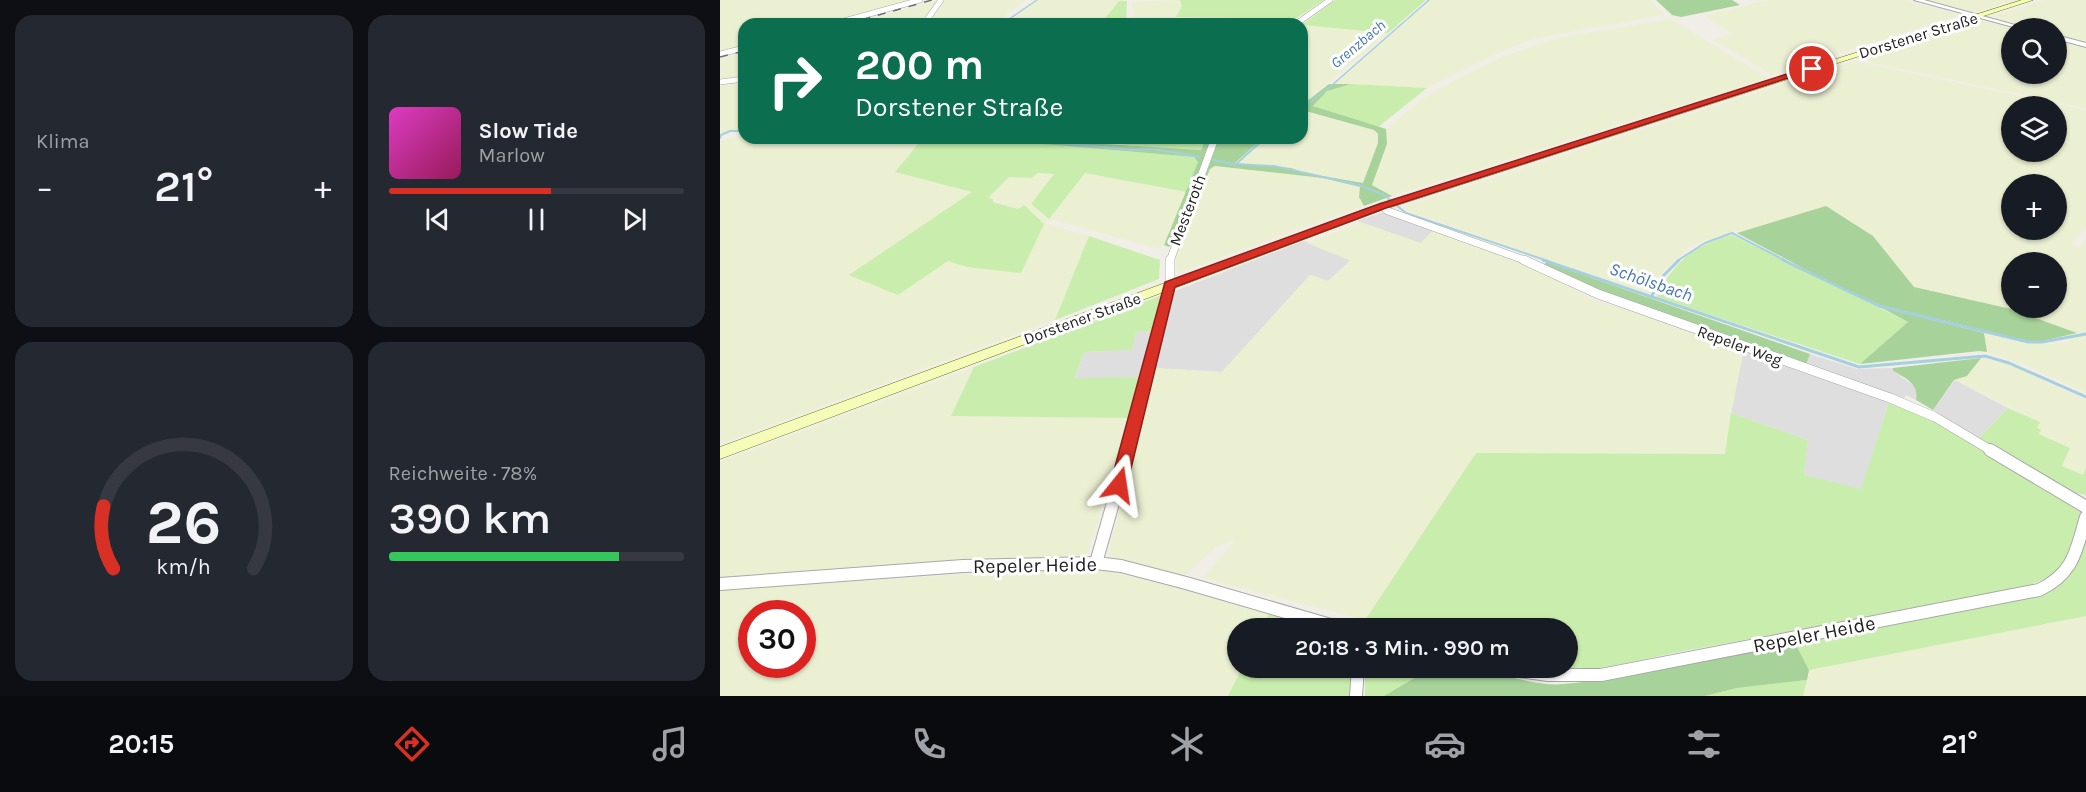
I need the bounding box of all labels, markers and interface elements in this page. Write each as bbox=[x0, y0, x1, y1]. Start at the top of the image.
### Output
street label: Dorstener Straße bbox=[1856, 8, 1980, 63]
water label: Grenzbach bbox=[1327, 16, 1389, 72]
map controls bbox=[2001, 18, 2067, 318]
button: search bbox=[2001, 18, 2067, 84]
text: 200 m bbox=[855, 40, 984, 90]
icon: right bbox=[756, 42, 834, 120]
pin bbox=[1786, 43, 1837, 94]
icon: arrive bbox=[1795, 52, 1828, 85]
text: Dorstener Straße bbox=[855, 91, 1063, 123]
button: layers bbox=[2001, 96, 2067, 162]
text: Slow Tide bbox=[479, 118, 578, 144]
text: Klima bbox=[36, 130, 89, 153]
text: Marlow bbox=[479, 144, 545, 167]
text: 21° bbox=[154, 160, 214, 212]
text: − bbox=[36, 168, 53, 206]
text: + bbox=[314, 168, 331, 206]
street label: Mesteroth bbox=[1165, 172, 1210, 248]
button: + bbox=[2001, 174, 2067, 240]
icon: previous bbox=[421, 203, 454, 236]
icon: pause bbox=[520, 203, 553, 236]
icon: next bbox=[618, 203, 651, 236]
button: − bbox=[2001, 252, 2067, 318]
water label: Schölsbach bbox=[1607, 258, 1695, 306]
street label: Dorstener Straße bbox=[1021, 288, 1143, 349]
street label: Repeler Weg bbox=[1695, 321, 1785, 370]
position arrow bbox=[1087, 453, 1151, 517]
text: Reichweite · 78% bbox=[389, 462, 537, 485]
text: 26 bbox=[146, 486, 222, 559]
text: 390 km bbox=[389, 492, 551, 544]
street label: Repeler Heide bbox=[973, 553, 1097, 578]
text: km/h bbox=[157, 554, 211, 579]
speed limit sign: 30 bbox=[738, 600, 816, 678]
street label: Repeler Heide bbox=[1751, 611, 1877, 658]
text: 20:18 · 3 Min. · 990 m bbox=[1295, 635, 1510, 661]
icon: directions bbox=[391, 723, 433, 765]
icon: music bbox=[649, 723, 691, 765]
icon: phone bbox=[908, 723, 950, 765]
icon: climate bbox=[1166, 723, 1208, 765]
icon: car bbox=[1424, 723, 1466, 765]
icon: filters bbox=[1683, 723, 1725, 765]
text: 20:15 bbox=[108, 728, 174, 760]
text: 21° bbox=[1941, 728, 1978, 760]

